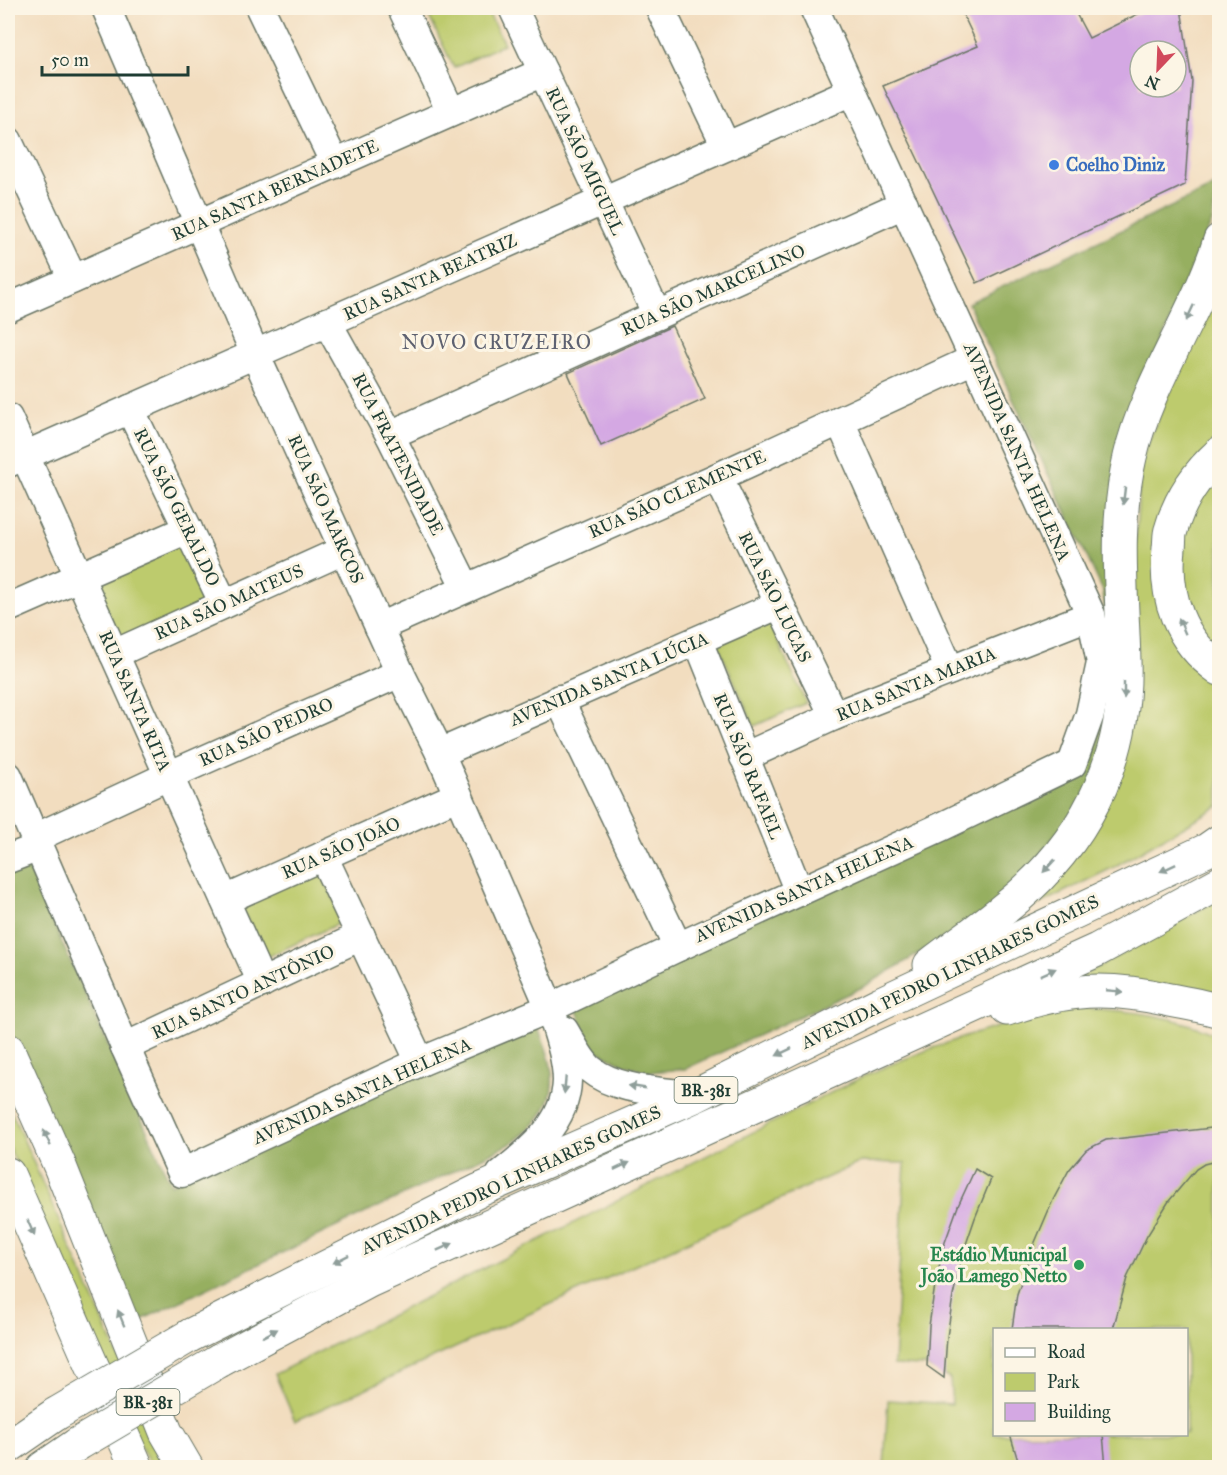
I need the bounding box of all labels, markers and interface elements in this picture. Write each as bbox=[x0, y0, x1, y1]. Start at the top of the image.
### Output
scale bar bbox=[42, 39, 188, 77]
north arrow bbox=[1128, 39, 1188, 99]
text: 50 m bbox=[51, 49, 89, 71]
text: N bbox=[1142, 71, 1162, 94]
street label: RUA SÃO MIGUEL bbox=[541, 83, 629, 239]
street label: RUA SANTA BERNADETE bbox=[168, 134, 382, 246]
place label: Coelho Diniz bbox=[1066, 154, 1166, 176]
marker: Coelho Diniz bbox=[1047, 158, 1061, 172]
street label: RUA SANTA BEATRIZ bbox=[340, 229, 520, 325]
street label: RUA SÃO MARCELINO bbox=[618, 239, 808, 341]
one-way arrow bbox=[1186, 305, 1195, 322]
district label: NOVO CRUZEIRO bbox=[401, 330, 593, 354]
street label: AVENIDA SANTA HELENA bbox=[958, 338, 1075, 565]
street label: RUA FRATENIDADE bbox=[348, 369, 448, 539]
street label: RUA SÃO GERALDO bbox=[129, 424, 225, 590]
street label: RUA SÃO MARCOS bbox=[283, 431, 369, 587]
street label: RUA SÃO CLEMENTE bbox=[585, 445, 769, 543]
one-way arrow bbox=[1120, 486, 1129, 505]
street label: RUA SÃO LUCAS bbox=[734, 528, 816, 666]
street label: RUA SÃO MATEUS bbox=[151, 559, 307, 645]
one-way arrow bbox=[1177, 616, 1187, 634]
street label: AVENIDA SANTA LÚCIA bbox=[505, 625, 712, 731]
street label: RUA SANTA RITA bbox=[94, 627, 176, 775]
street label: RUA SANTA MARIA bbox=[833, 642, 999, 726]
one-way arrow bbox=[1119, 681, 1129, 700]
street label: RUA SÃO RAFAEL bbox=[709, 690, 788, 843]
street label: RUA SÃO PEDRO bbox=[196, 693, 336, 771]
street label: RUA SÃO JOÃO bbox=[278, 812, 404, 885]
street label: AVENIDA SANTA HELENA bbox=[690, 831, 917, 948]
one-way arrow bbox=[1042, 858, 1056, 873]
one-way arrow bbox=[1159, 863, 1176, 872]
street label: AVENIDA PEDRO LINHARES GOMES bbox=[797, 890, 1102, 1054]
street label: RUA SANTO ANTÔNIO bbox=[148, 939, 338, 1044]
one-way arrow bbox=[1040, 967, 1058, 977]
one-way arrow bbox=[1106, 986, 1125, 996]
street label: AVENIDA SANTA HELENA bbox=[248, 1033, 475, 1150]
one-way arrow bbox=[775, 1047, 792, 1056]
one-way arrow bbox=[560, 1076, 570, 1095]
road number: BR-381 bbox=[674, 1077, 738, 1103]
one-way arrow bbox=[627, 1083, 646, 1092]
street label: AVENIDA PEDRO LINHARES GOMES bbox=[357, 1101, 664, 1260]
one-way arrow bbox=[42, 1128, 52, 1146]
one-way arrow bbox=[614, 1161, 631, 1170]
one-way arrow bbox=[26, 1219, 36, 1237]
one-way arrow bbox=[436, 1242, 454, 1251]
place label: Estádio Municipal João Lamego Netto bbox=[919, 1244, 1068, 1288]
one-way arrow bbox=[332, 1254, 349, 1264]
marker: Estádio Municipal João Lamego Netto bbox=[1072, 1258, 1086, 1272]
one-way arrow bbox=[115, 1309, 125, 1327]
one-way arrow bbox=[262, 1328, 279, 1338]
legend bbox=[993, 1328, 1188, 1436]
text: Road bbox=[1047, 1341, 1085, 1363]
text: Park bbox=[1047, 1371, 1080, 1393]
road number: BR-381 bbox=[116, 1389, 180, 1415]
text: Building bbox=[1047, 1401, 1111, 1424]

